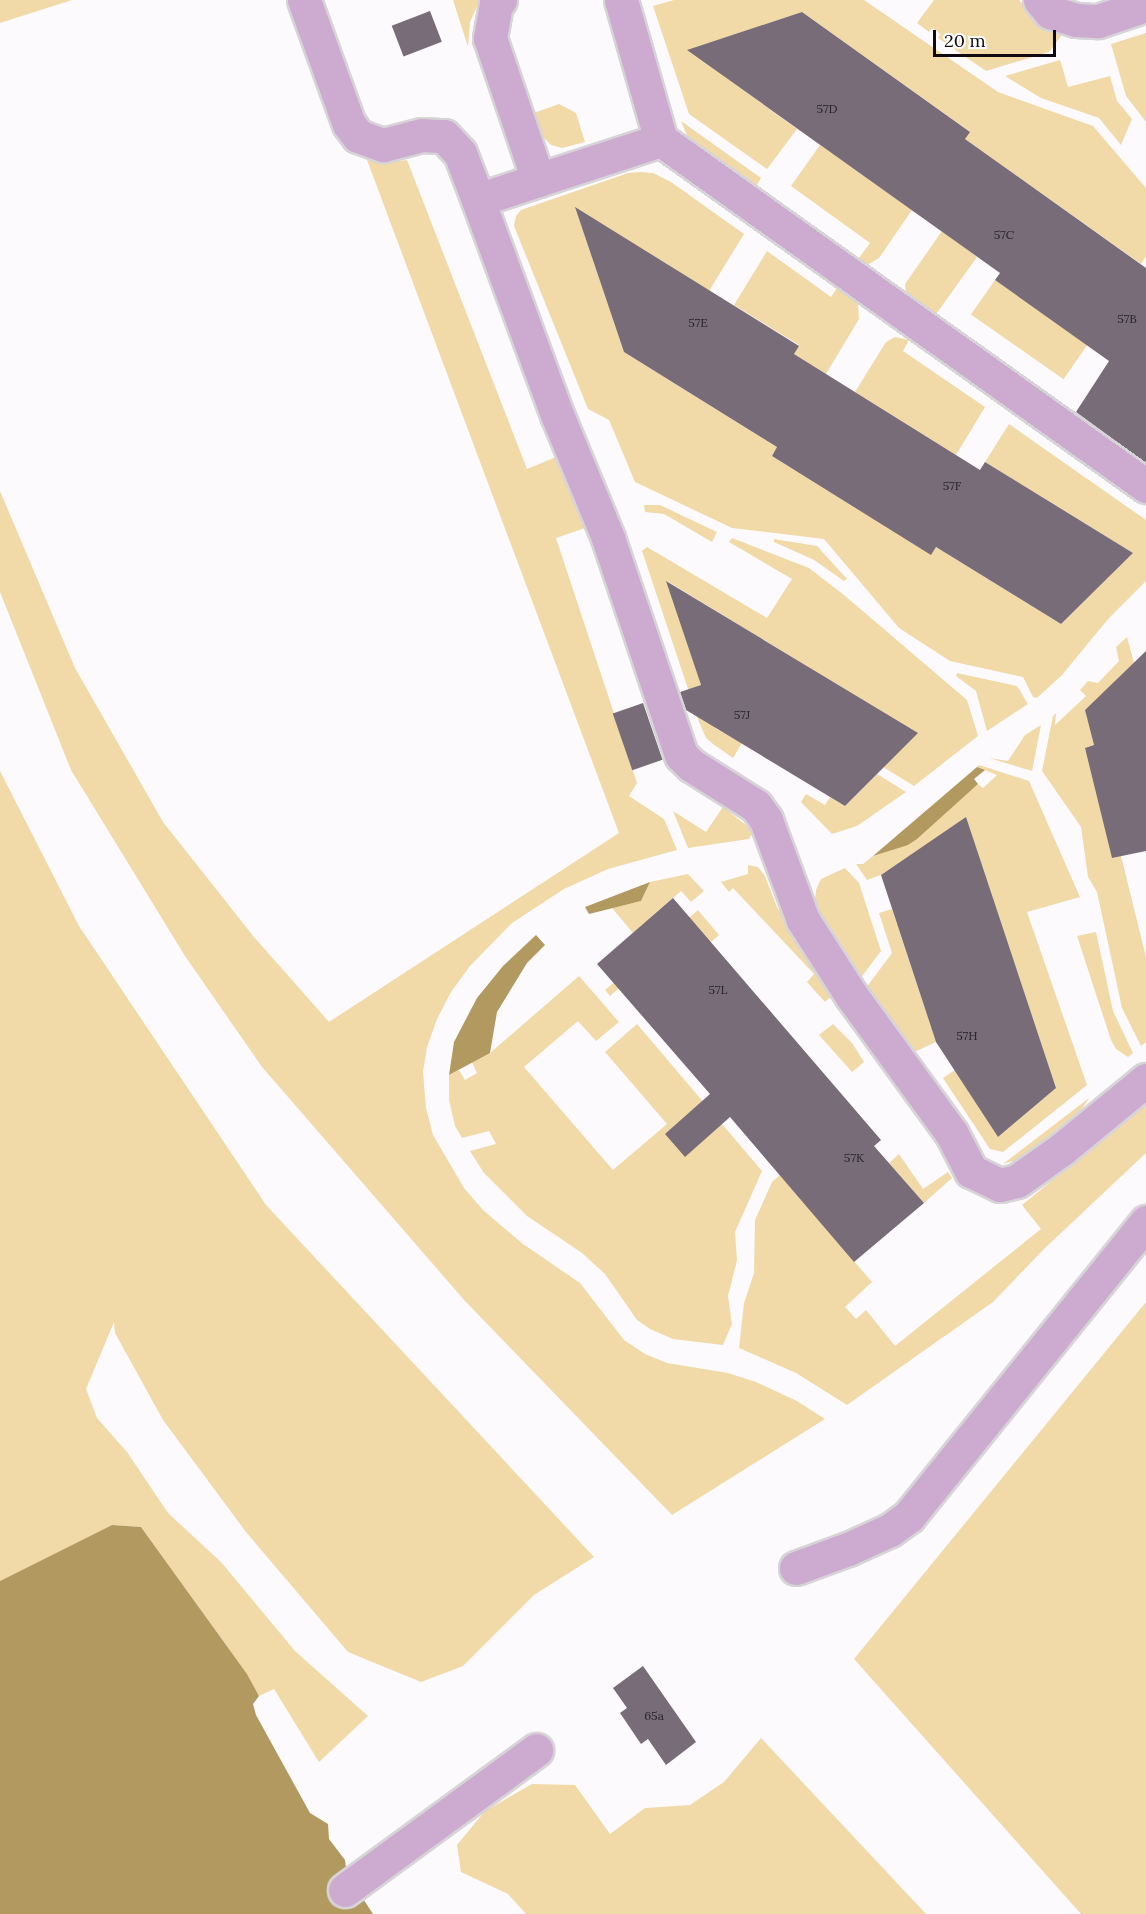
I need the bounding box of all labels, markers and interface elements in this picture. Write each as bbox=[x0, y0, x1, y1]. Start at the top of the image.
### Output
scale bar bbox=[936, 18, 1059, 56]
text: 20 m bbox=[944, 29, 986, 52]
house number: 57D bbox=[816, 102, 838, 116]
house number: 57C bbox=[994, 228, 1014, 242]
house number: 57B bbox=[1117, 312, 1137, 326]
house number: 57E bbox=[688, 316, 708, 330]
house number: 57F bbox=[943, 479, 961, 493]
house number: 57J bbox=[734, 708, 750, 722]
house number: 57L bbox=[708, 983, 728, 997]
house number: 57H bbox=[956, 1029, 978, 1043]
house number: 57K bbox=[844, 1151, 864, 1165]
house number: 65a bbox=[644, 1709, 664, 1723]

